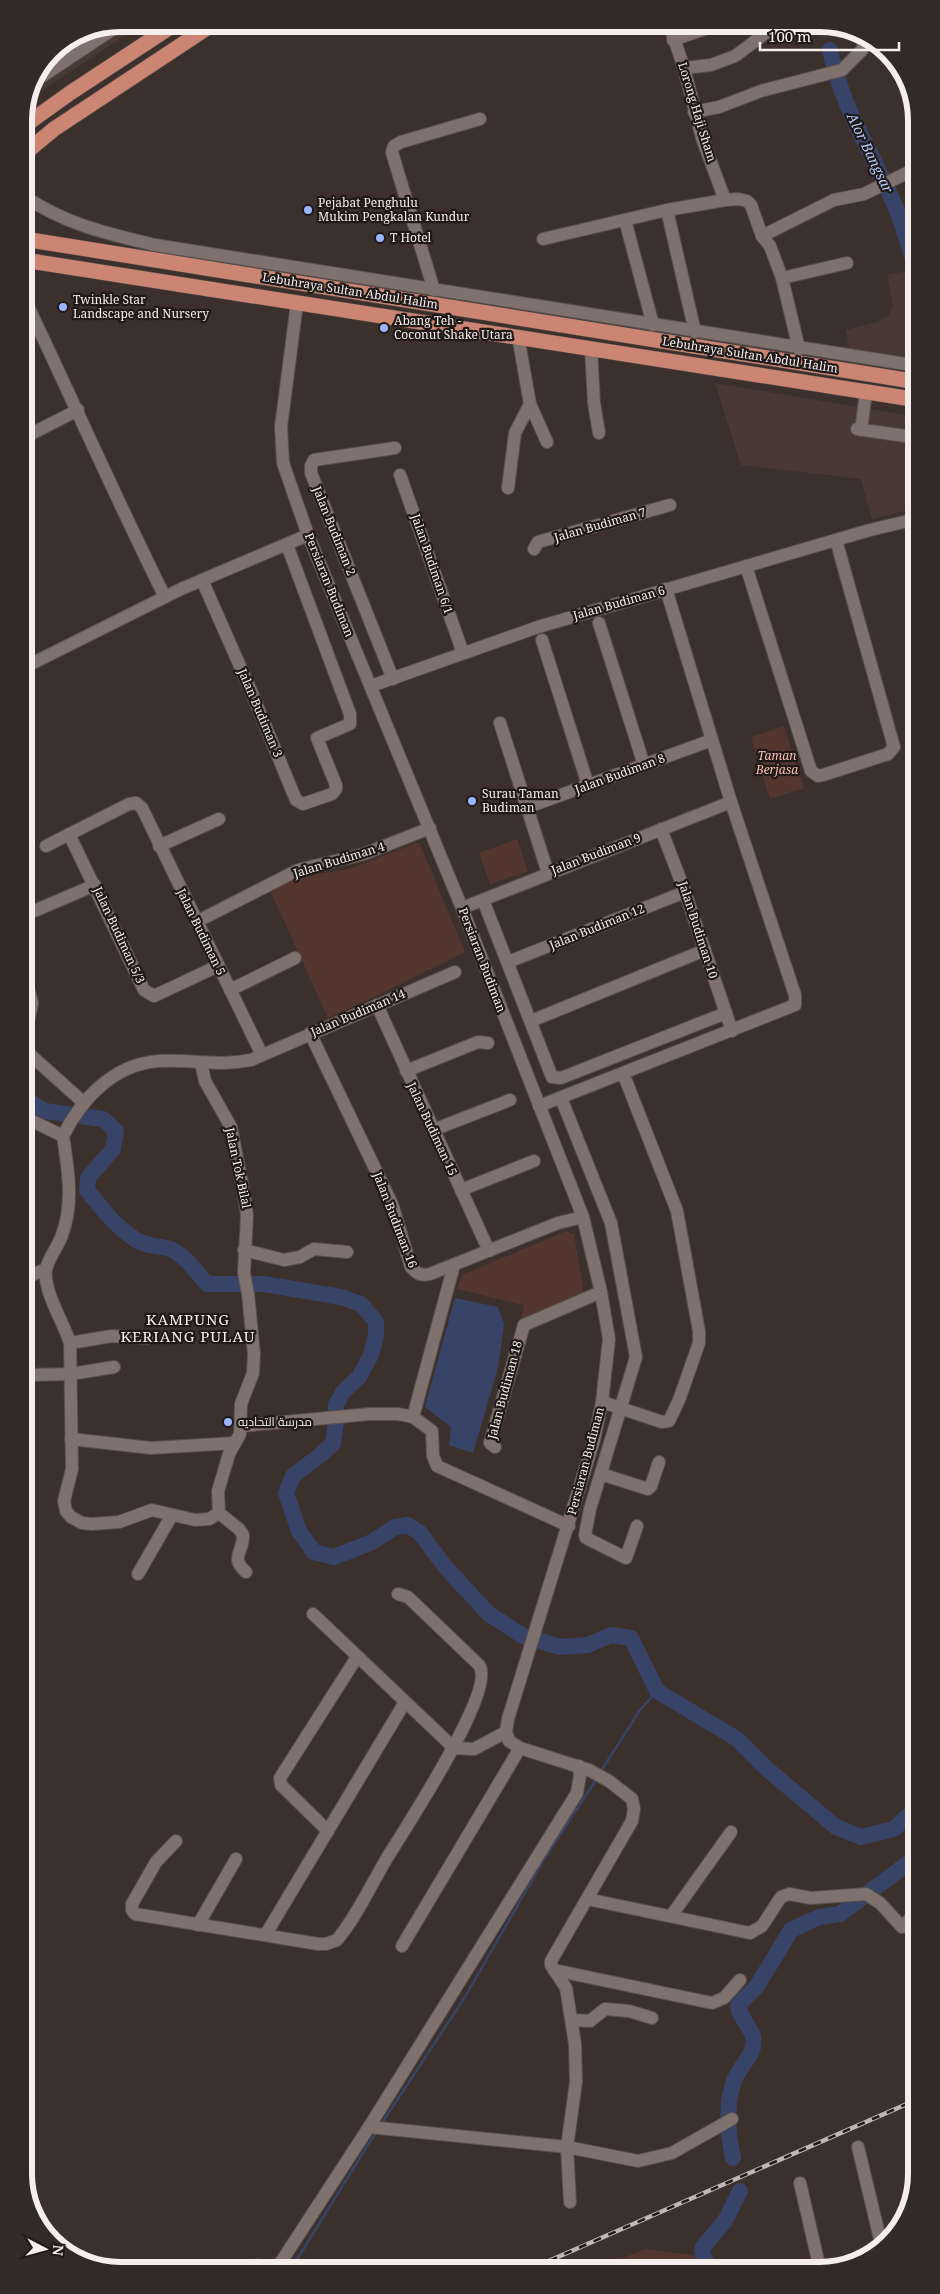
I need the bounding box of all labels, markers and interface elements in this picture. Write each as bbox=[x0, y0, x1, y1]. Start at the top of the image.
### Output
scale bar bbox=[760, 20, 899, 52]
text: 100 m bbox=[768, 26, 811, 46]
street label: Lorong Haji Sham bbox=[674, 60, 721, 164]
water label: Alor Bangsar bbox=[842, 109, 898, 196]
place label: Pejabat Penghulu Mukim Pengkalan Kundur bbox=[318, 194, 470, 225]
marker: Pejabat Penghulu Mukim Pengkalan Kundur bbox=[302, 204, 314, 216]
place label: T Hotel bbox=[390, 229, 432, 246]
marker: T Hotel bbox=[374, 232, 386, 244]
street label: Lebuhraya Sultan Abdul Halim bbox=[261, 268, 439, 313]
place label: Twinkle Star Landscape and Nursery bbox=[73, 291, 209, 322]
marker: Twinkle Star Landscape and Nursery bbox=[57, 301, 69, 313]
place label: Abang Teh - Coconut Shake Utara bbox=[394, 312, 513, 343]
marker: Abang Teh - Coconut Shake Utara bbox=[378, 322, 390, 334]
street label: Lebuhraya Sultan Abdul Halim bbox=[661, 332, 839, 377]
street label: Jalan Budiman 2 bbox=[308, 483, 360, 578]
street label: Jalan Budiman 7 bbox=[551, 503, 648, 546]
street label: Jalan Budiman 6/1 bbox=[407, 511, 458, 616]
street label: Persiaran Budiman bbox=[301, 530, 358, 640]
street label: Jalan Budiman 6 bbox=[570, 581, 667, 624]
street label: Jalan Budiman 3 bbox=[234, 665, 287, 760]
park label: Taman Berjasa bbox=[755, 747, 798, 778]
street label: Jalan Budiman 8 bbox=[571, 749, 668, 798]
place label: Surau Taman Budiman bbox=[482, 785, 559, 816]
marker: Surau Taman Budiman bbox=[466, 795, 478, 807]
street label: Jalan Budiman 9 bbox=[548, 829, 643, 879]
street label: Jalan Budiman 4 bbox=[290, 837, 387, 882]
street label: Jalan Budiman 10 bbox=[674, 878, 722, 981]
street label: Jalan Budiman 5/3 bbox=[89, 883, 149, 986]
street label: Jalan Budiman 5 bbox=[173, 885, 230, 978]
street label: Jalan Budiman 12 bbox=[546, 900, 647, 954]
street label: Persiaran Budiman bbox=[455, 905, 510, 1015]
street label: Jalan Budiman 14 bbox=[307, 985, 408, 1041]
street label: Jalan Budiman 15 bbox=[403, 1078, 462, 1178]
street label: Jalan Tok Bilal bbox=[221, 1125, 255, 1210]
street label: Jalan Budiman 16 bbox=[369, 1168, 422, 1270]
district label: KAMPUNG KERIANG PULAU bbox=[120, 1309, 256, 1346]
street label: Jalan Budiman 18 bbox=[483, 1338, 526, 1442]
street label: Persiaran Budiman bbox=[563, 1405, 608, 1517]
place label: مدرسة التحاديه bbox=[238, 1413, 312, 1430]
marker: مدرسة التحاديه bbox=[222, 1416, 234, 1428]
north arrow bbox=[20, 2224, 70, 2274]
text: N bbox=[48, 2244, 68, 2257]

